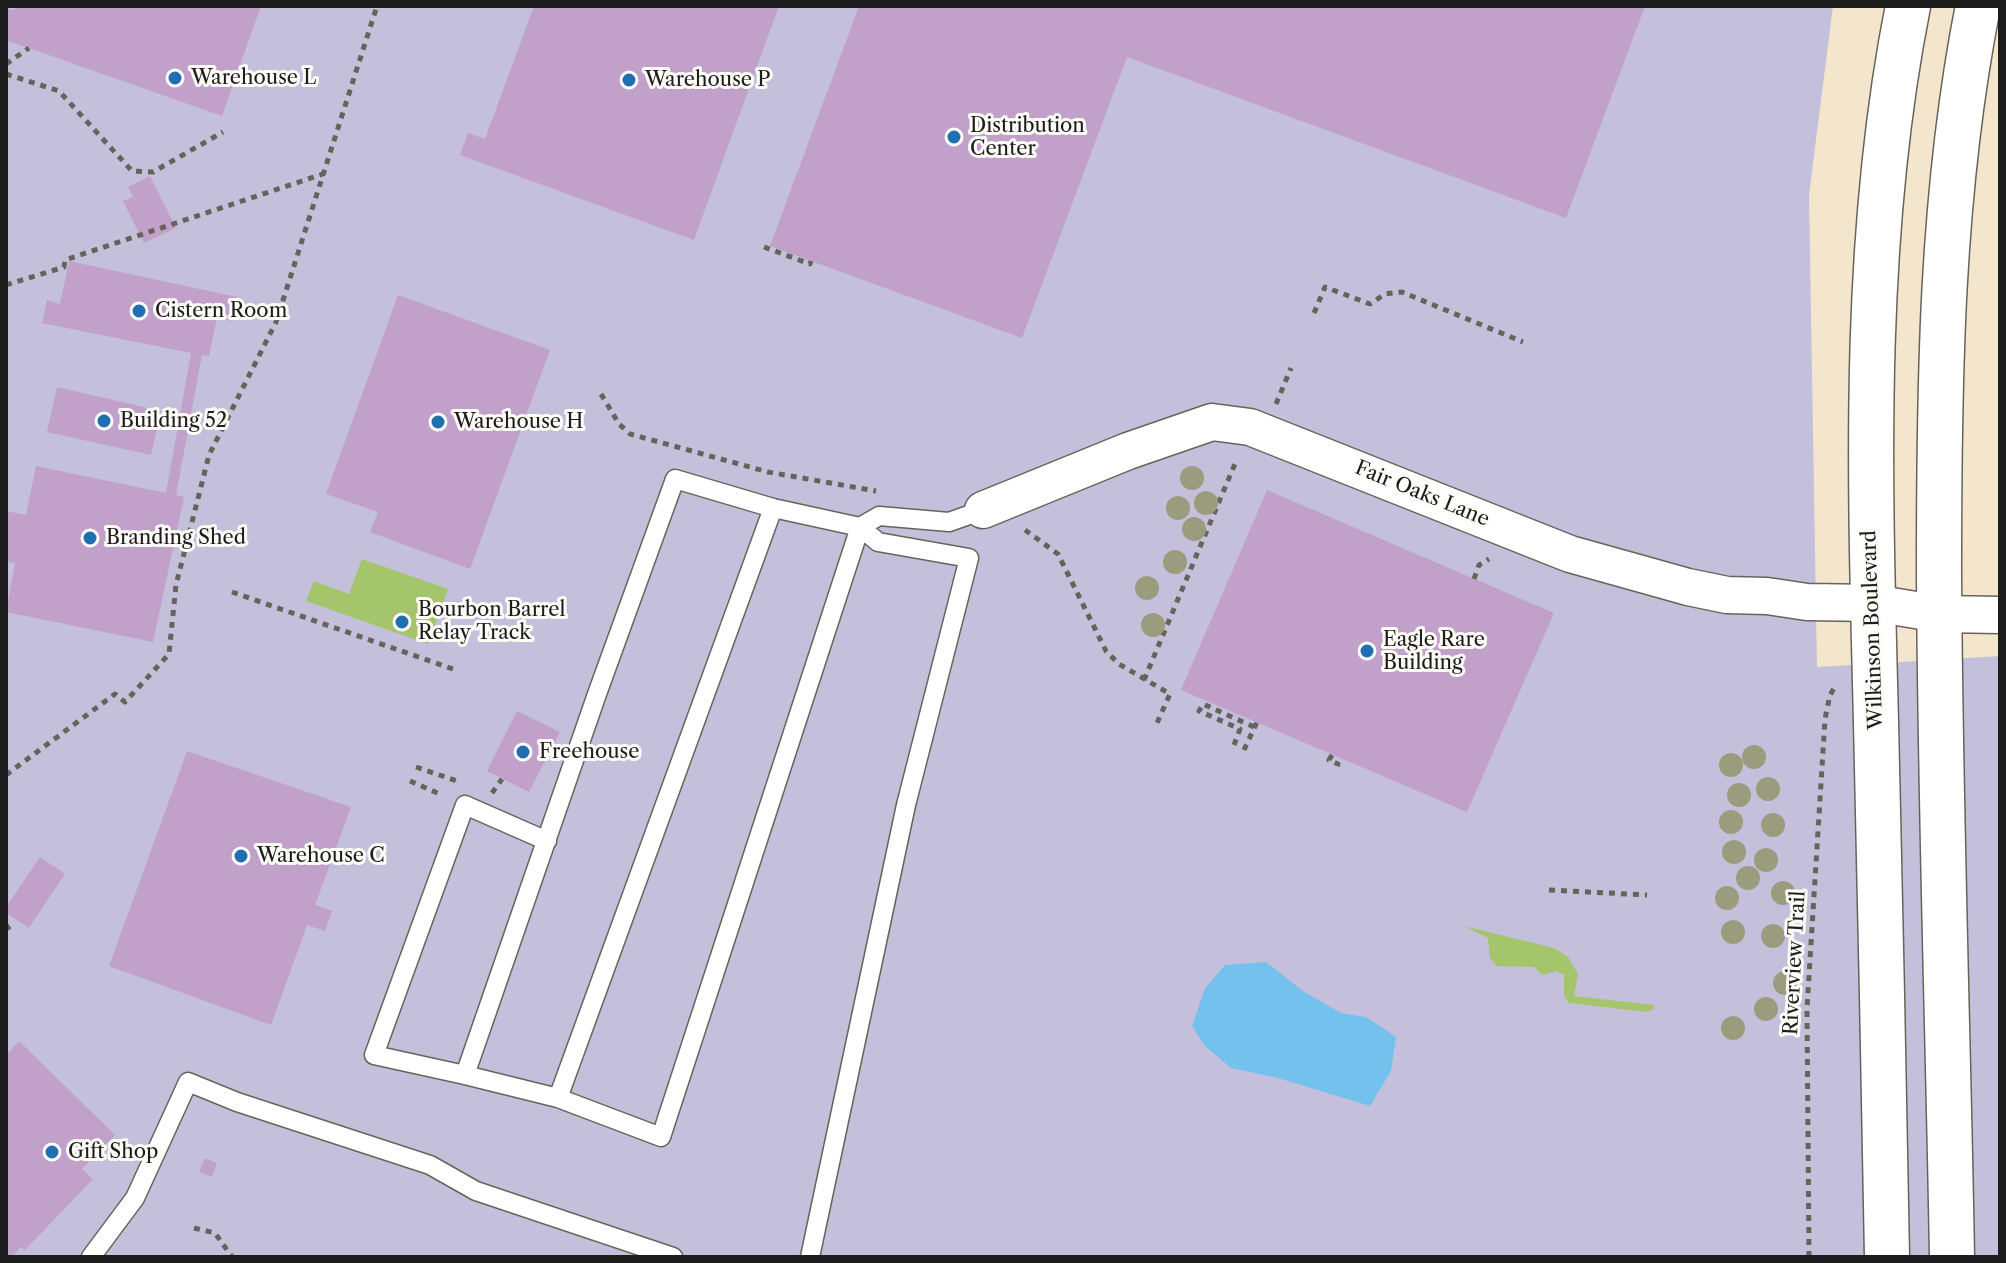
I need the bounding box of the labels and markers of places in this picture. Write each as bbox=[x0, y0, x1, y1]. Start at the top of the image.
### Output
place label: Warehouse L bbox=[191, 66, 316, 90]
place label: Warehouse P bbox=[645, 68, 771, 92]
marker: Warehouse L bbox=[166, 69, 184, 87]
marker: Warehouse P bbox=[620, 71, 638, 89]
place label: Distribution Center bbox=[970, 114, 1085, 161]
marker: Distribution Center bbox=[945, 128, 963, 146]
place label: Cistern Room bbox=[155, 299, 287, 323]
marker: Cistern Room bbox=[130, 302, 148, 320]
place label: Building 52 bbox=[120, 409, 227, 433]
place label: Warehouse H bbox=[454, 410, 583, 434]
marker: Building 52 bbox=[95, 412, 113, 430]
marker: Warehouse H bbox=[429, 413, 447, 431]
place label: Branding Shed bbox=[106, 526, 246, 550]
marker: Branding Shed bbox=[81, 529, 99, 547]
place label: Bourbon Barrel Relay Track bbox=[418, 598, 565, 645]
marker: Bourbon Barrel Relay Track bbox=[393, 613, 411, 631]
place label: Eagle Rare Building bbox=[1383, 628, 1485, 675]
marker: Eagle Rare Building bbox=[1358, 642, 1376, 660]
place label: Freehouse bbox=[539, 740, 640, 764]
marker: Freehouse bbox=[514, 743, 532, 761]
place label: Warehouse C bbox=[257, 844, 385, 868]
marker: Warehouse C bbox=[232, 847, 250, 865]
place label: Gift Shop bbox=[68, 1140, 158, 1164]
marker: Gift Shop bbox=[43, 1143, 61, 1161]

